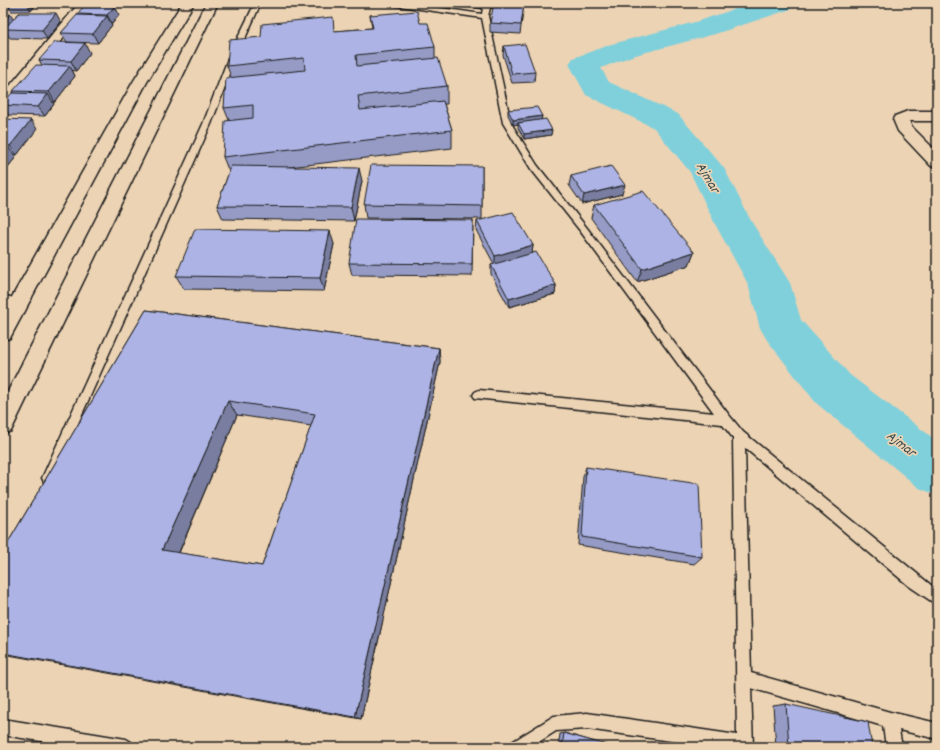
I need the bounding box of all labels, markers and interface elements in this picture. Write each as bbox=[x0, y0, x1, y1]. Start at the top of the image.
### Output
water label: Ajmar bbox=[690, 159, 725, 199]
water label: Ajmar bbox=[882, 427, 921, 464]

